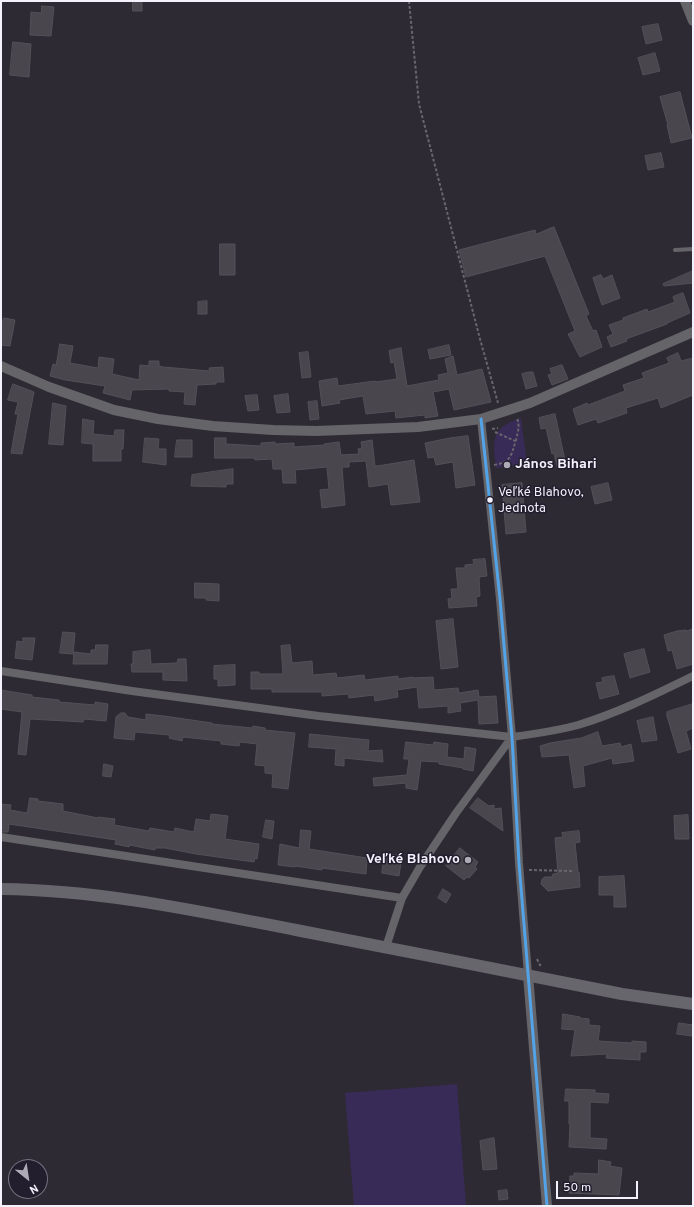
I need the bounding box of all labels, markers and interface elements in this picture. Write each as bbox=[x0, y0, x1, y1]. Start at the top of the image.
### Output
place label: János Bihari bbox=[515, 457, 597, 473]
marker: János Bihari bbox=[502, 460, 512, 470]
place label: Veľké Blahovo, Jednota bbox=[498, 485, 584, 516]
marker: Veľké Blahovo, Jednota bbox=[485, 495, 495, 505]
place label: Veľké Blahovo bbox=[366, 852, 460, 868]
marker: Veľké Blahovo bbox=[463, 855, 473, 865]
north arrow bbox=[8, 1159, 48, 1199]
scale bar bbox=[558, 1173, 640, 1199]
text: N bbox=[27, 1180, 40, 1197]
text: 50 m bbox=[563, 1180, 591, 1196]

